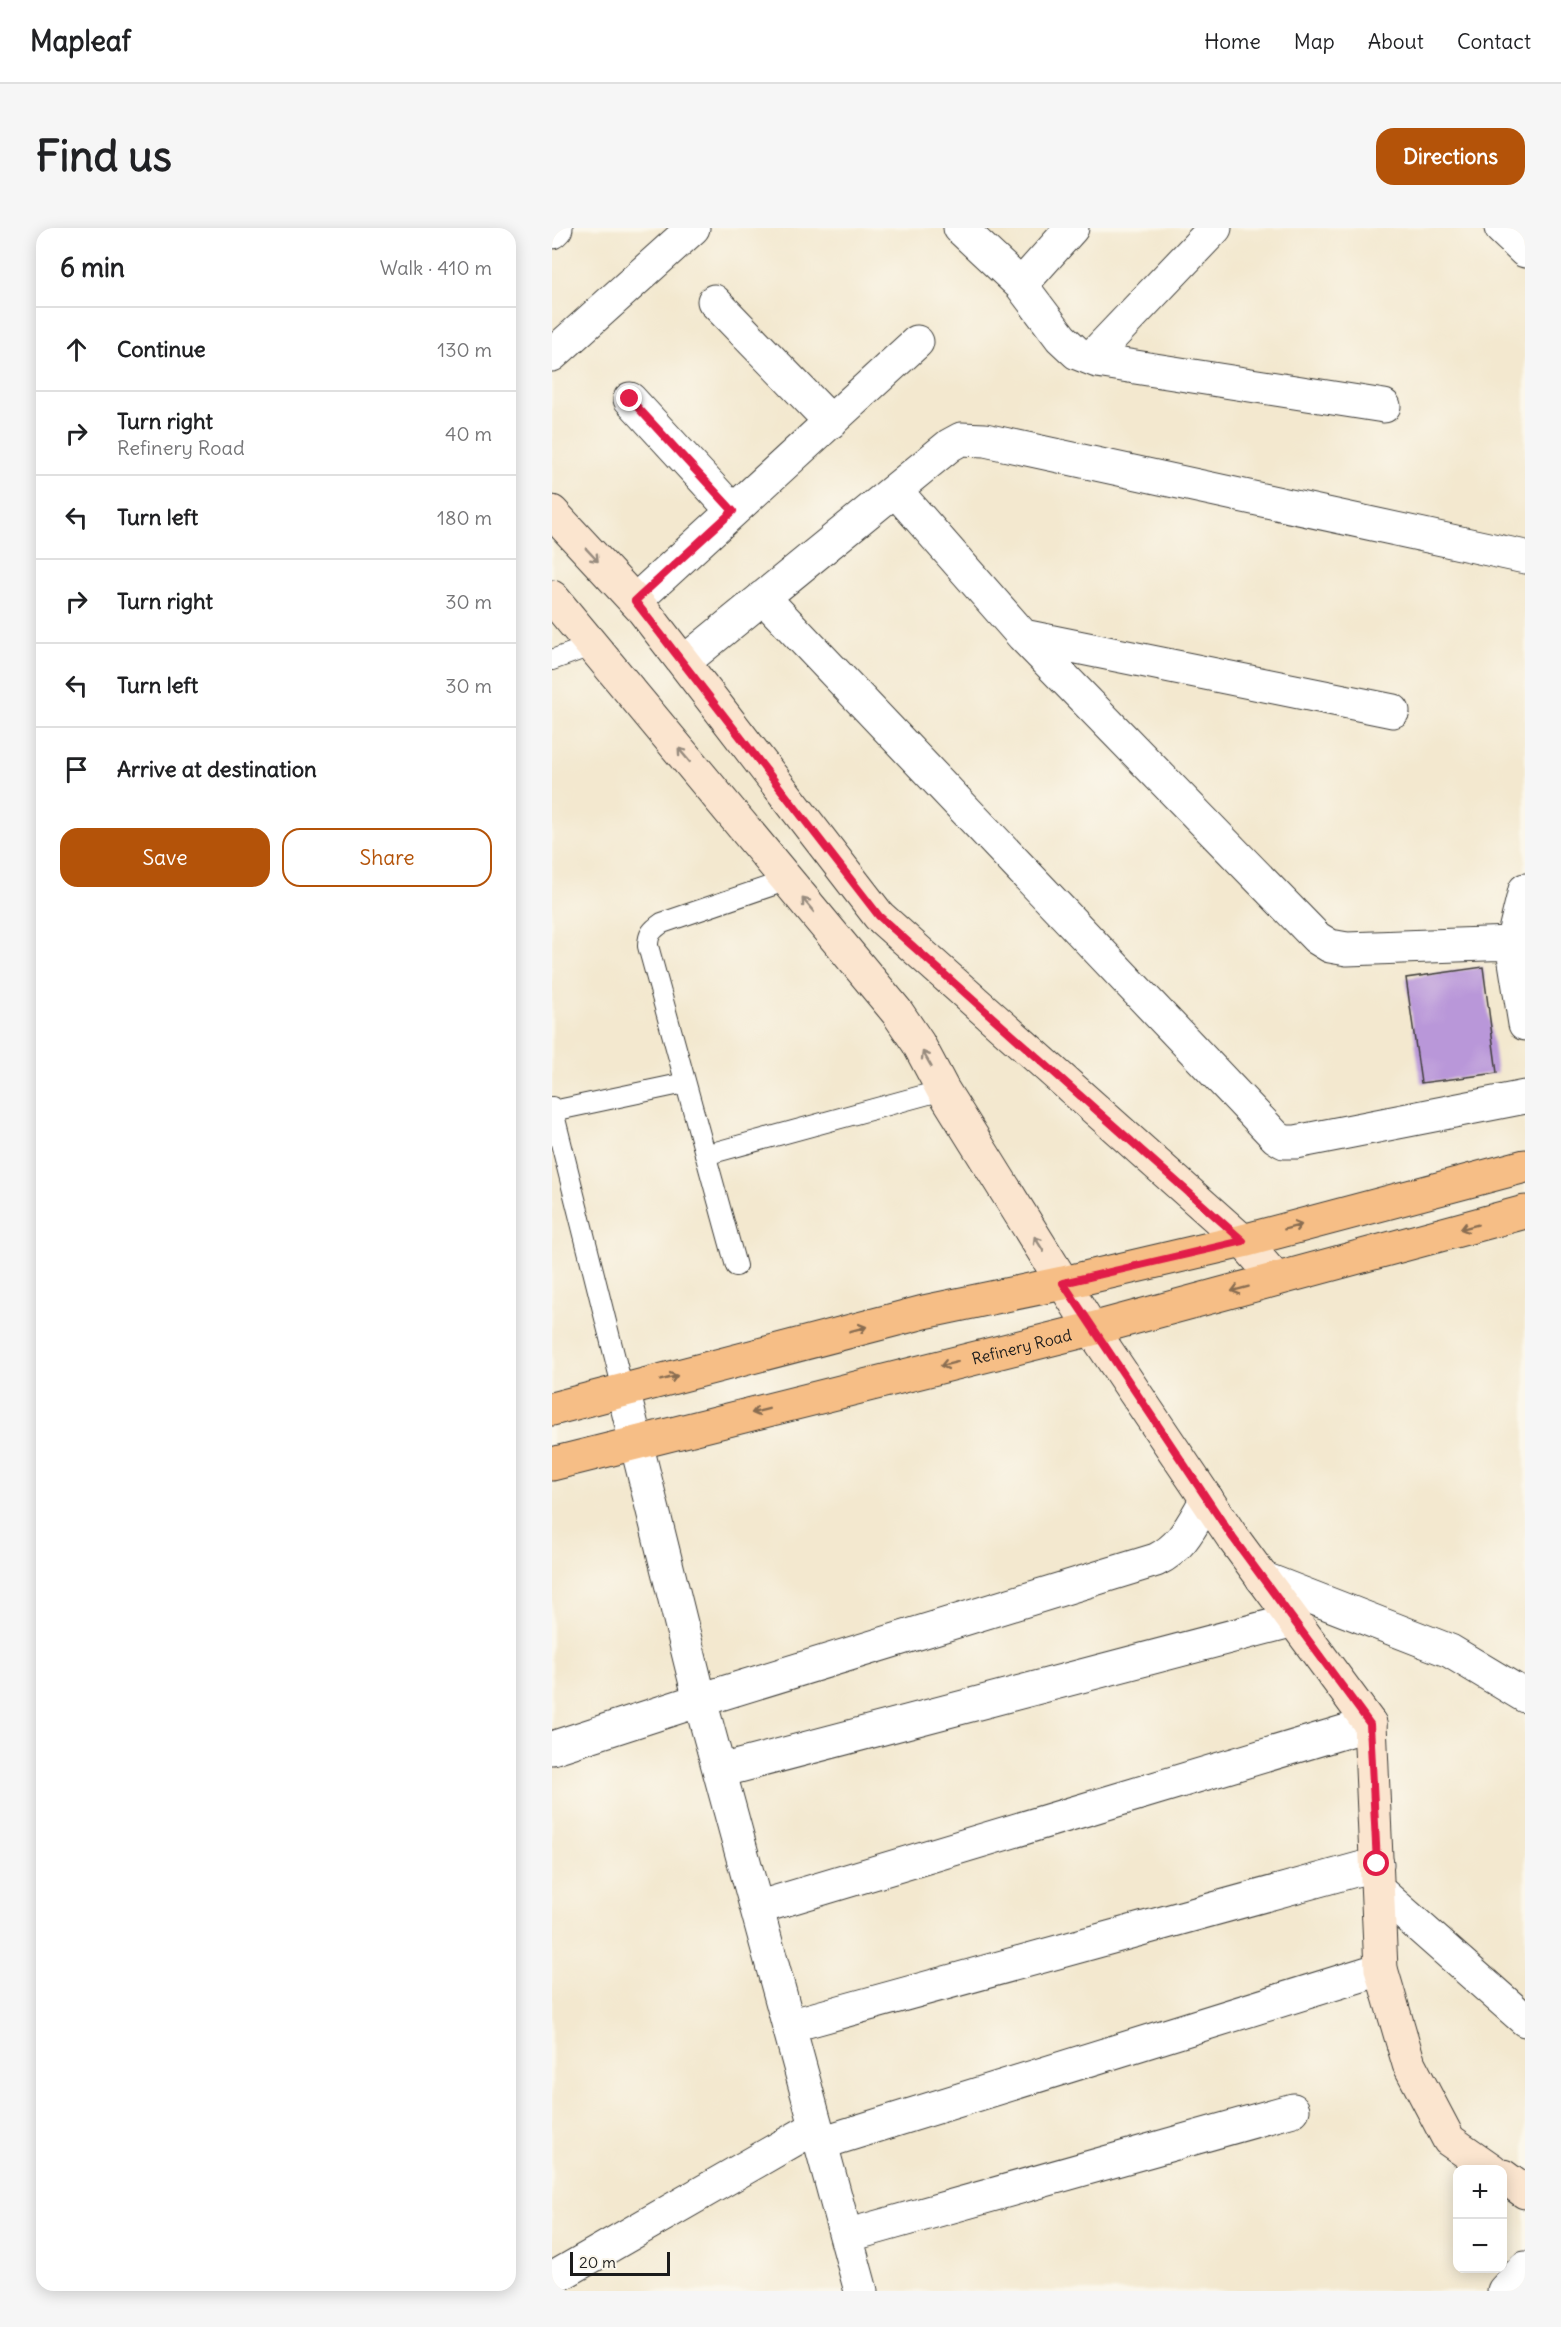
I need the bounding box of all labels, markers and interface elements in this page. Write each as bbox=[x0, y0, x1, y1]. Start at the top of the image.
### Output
text: Mapleaf bbox=[30, 23, 131, 59]
text: Home bbox=[1204, 28, 1261, 55]
text: Map bbox=[1294, 28, 1335, 55]
text: About bbox=[1368, 28, 1424, 55]
text: Contact bbox=[1457, 28, 1531, 55]
button: Directions bbox=[1376, 128, 1525, 185]
text: Find us bbox=[36, 130, 172, 182]
text: 6 min bbox=[60, 251, 125, 284]
text: Walk · 410 m bbox=[380, 255, 492, 280]
icon: ahead bbox=[60, 333, 93, 366]
text: Continue bbox=[117, 335, 206, 363]
text: 130 m bbox=[437, 337, 492, 362]
route end bbox=[616, 385, 642, 411]
text: Turn right bbox=[117, 407, 213, 435]
icon: right bbox=[60, 417, 93, 450]
text: 40 m bbox=[445, 421, 492, 446]
text: Refinery Road bbox=[117, 435, 245, 460]
icon: left bbox=[60, 501, 93, 534]
text: Turn left bbox=[117, 503, 198, 531]
text: 180 m bbox=[437, 505, 492, 530]
one-way arrow bbox=[585, 548, 599, 563]
icon: right bbox=[60, 585, 93, 618]
text: Turn right bbox=[117, 587, 213, 615]
text: 30 m bbox=[445, 589, 492, 614]
icon: left bbox=[60, 669, 93, 702]
text: Turn left bbox=[117, 671, 198, 699]
text: 30 m bbox=[445, 673, 492, 698]
one-way arrow bbox=[677, 747, 690, 763]
icon: arrive bbox=[60, 753, 93, 786]
text: Arrive at destination bbox=[117, 755, 317, 783]
button: Save bbox=[60, 828, 270, 887]
button: Share bbox=[282, 828, 492, 887]
one-way arrow bbox=[802, 897, 815, 913]
one-way arrow bbox=[921, 1051, 933, 1068]
one-way arrow bbox=[1284, 1221, 1303, 1233]
one-way arrow bbox=[1459, 1222, 1478, 1234]
one-way arrow bbox=[1032, 1236, 1044, 1253]
one-way arrow bbox=[1231, 1284, 1250, 1295]
one-way arrow bbox=[848, 1323, 867, 1335]
street label: Refinery Road bbox=[970, 1325, 1074, 1369]
one-way arrow bbox=[940, 1358, 959, 1370]
one-way arrow bbox=[660, 1372, 679, 1383]
one-way arrow bbox=[751, 1405, 770, 1417]
route start bbox=[1363, 1850, 1389, 1876]
map controls bbox=[1453, 2165, 1507, 2273]
button: + bbox=[1453, 2165, 1507, 2219]
button: − bbox=[1453, 2219, 1507, 2273]
scale bar bbox=[570, 2249, 670, 2276]
text: 20 m bbox=[579, 2252, 616, 2272]

